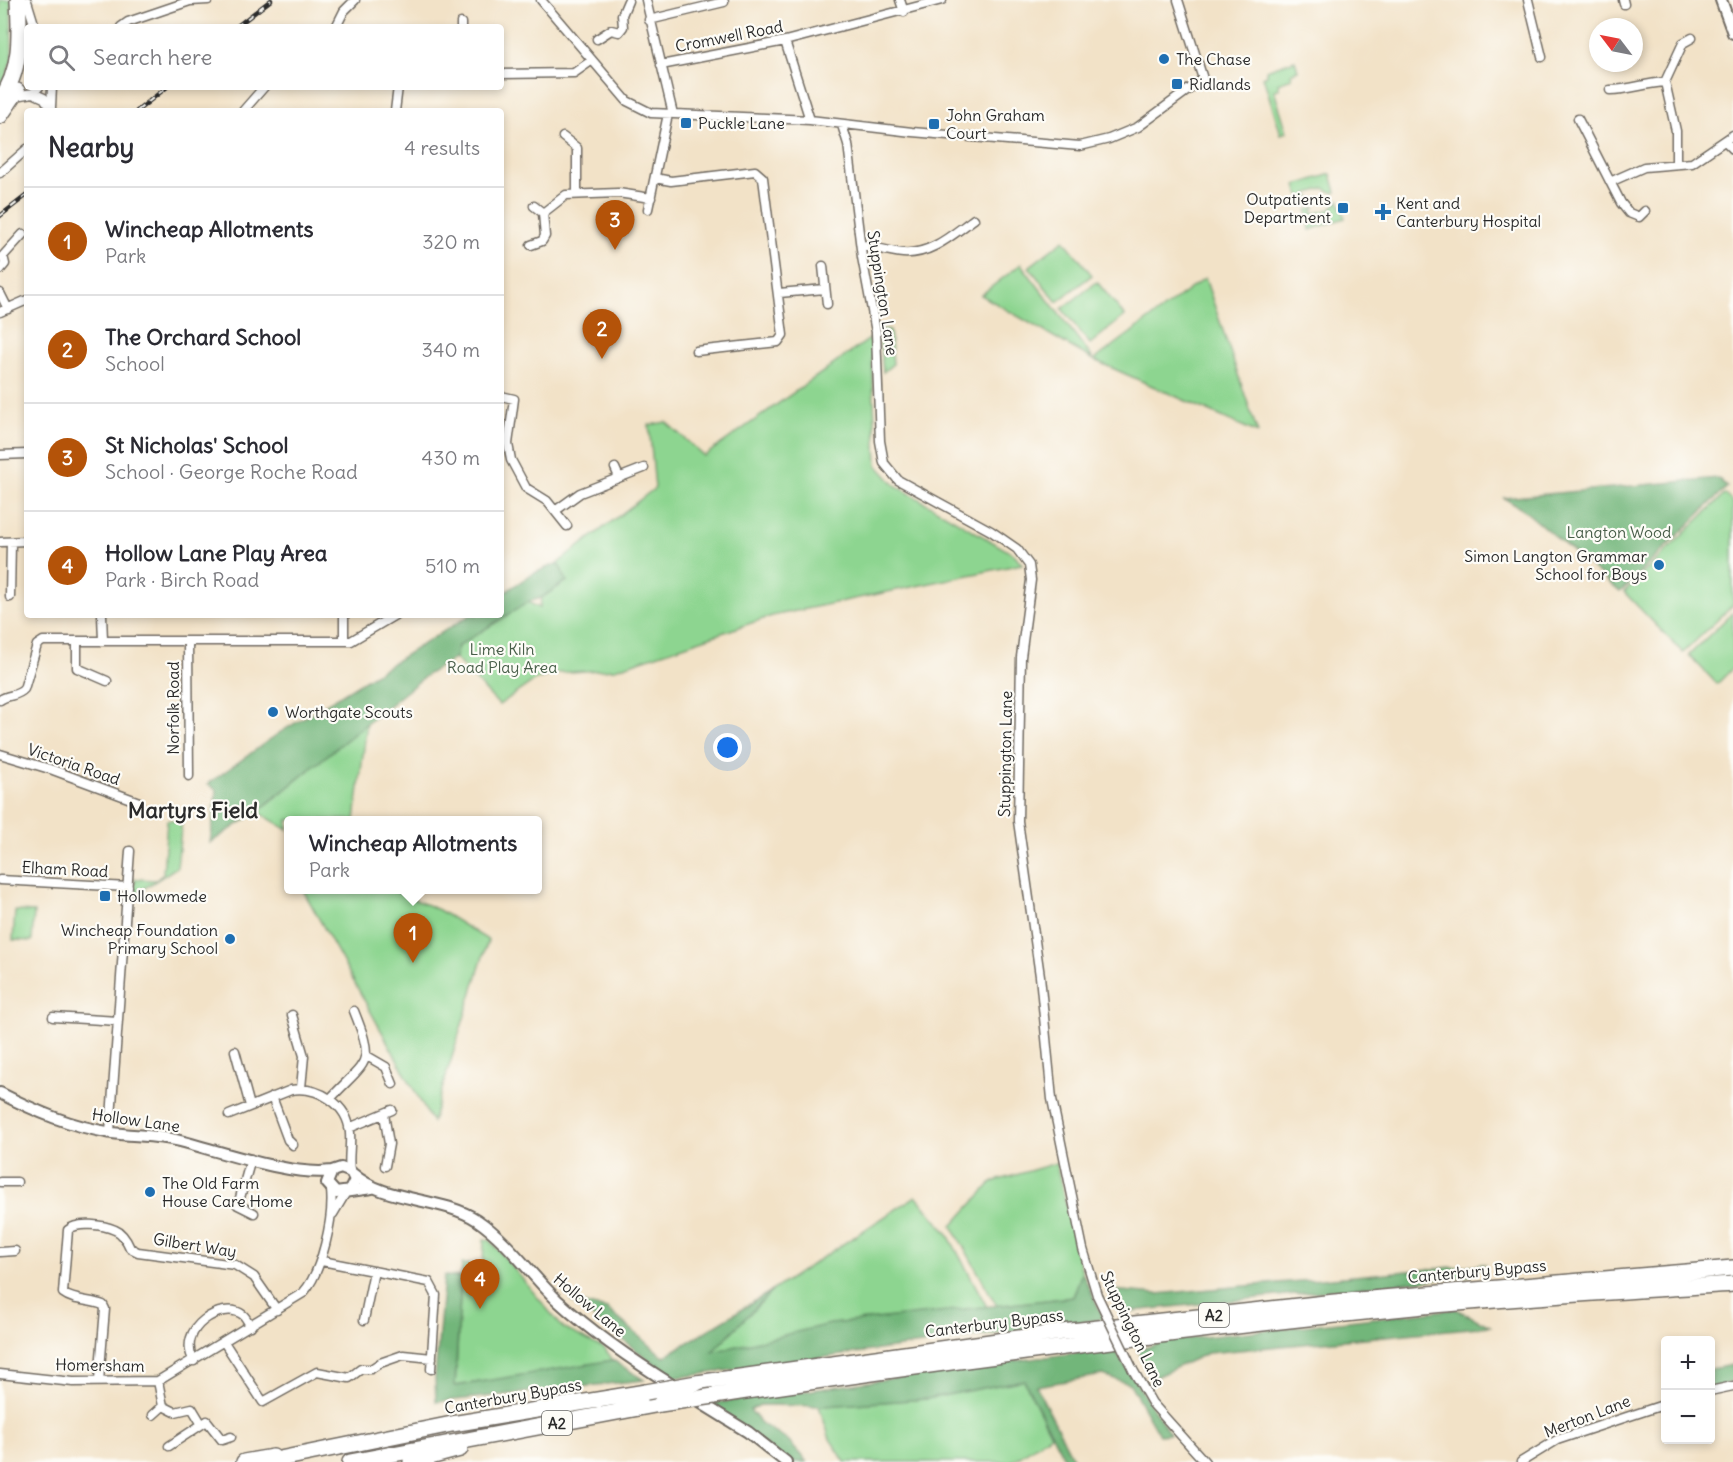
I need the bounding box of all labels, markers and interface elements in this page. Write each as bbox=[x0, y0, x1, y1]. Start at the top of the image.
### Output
street label: Cromwell Road bbox=[673, 16, 785, 56]
north arrow bbox=[1589, 18, 1643, 72]
search box bbox=[24, 24, 504, 90]
icon: search bbox=[45, 41, 78, 74]
text: Search here bbox=[93, 43, 212, 71]
place label: The Chase bbox=[1176, 49, 1251, 69]
marker: The Chase bbox=[1157, 52, 1171, 66]
place label: Ridlands bbox=[1189, 74, 1251, 94]
marker: Ridlands bbox=[1170, 77, 1184, 91]
place label: John Graham Court bbox=[946, 105, 1045, 143]
place label: Puckle Lane bbox=[698, 113, 785, 133]
marker: Puckle Lane bbox=[679, 116, 693, 130]
marker: John Graham Court bbox=[927, 117, 941, 131]
text: Nearby bbox=[48, 131, 134, 164]
text: 4 results bbox=[404, 135, 480, 160]
place label: Outpatients Department bbox=[1244, 189, 1332, 227]
place label: Kent and Canterbury Hospital bbox=[1396, 193, 1541, 231]
pin: 3 bbox=[596, 200, 634, 250]
marker: Outpatients Department bbox=[1336, 201, 1350, 215]
marker: Kent and Canterbury Hospital bbox=[1374, 203, 1392, 221]
text: Wincheap Allotments bbox=[105, 215, 313, 243]
text: 1 bbox=[64, 229, 71, 254]
text: 320 m bbox=[422, 229, 480, 254]
street label: Stuppington Lane bbox=[863, 229, 903, 357]
text: Park bbox=[105, 243, 146, 268]
pin: 2 bbox=[582, 310, 622, 359]
text: The Orchard School bbox=[105, 323, 301, 351]
text: 2 bbox=[62, 337, 73, 362]
text: 340 m bbox=[422, 337, 480, 362]
text: School bbox=[105, 351, 165, 376]
text: St Nicholas' School bbox=[105, 431, 288, 459]
text: 3 bbox=[62, 445, 73, 470]
text: 430 m bbox=[422, 445, 480, 470]
text: School · George Roche Road bbox=[105, 459, 358, 484]
park label: Langton Wood bbox=[1567, 522, 1671, 542]
text: Hollow Lane Play Area bbox=[105, 539, 327, 567]
place label: Simon Langton Grammar School for Boys bbox=[1464, 546, 1647, 584]
text: 4 bbox=[62, 553, 73, 578]
text: 510 m bbox=[425, 553, 480, 578]
marker: Simon Langton Grammar School for Boys bbox=[1652, 558, 1666, 572]
text: Park · Birch Road bbox=[105, 567, 259, 592]
park label: Lime Kiln Road Play Area bbox=[447, 639, 557, 677]
street label: Norfolk Road bbox=[163, 661, 183, 755]
street label: Stuppington Lane bbox=[994, 691, 1016, 817]
place label: Worthgate Scouts bbox=[285, 702, 413, 722]
marker: Worthgate Scouts bbox=[266, 705, 280, 719]
your location bbox=[713, 733, 742, 762]
street label: Victoria Road bbox=[25, 739, 123, 789]
district label: Martyrs Field bbox=[128, 796, 258, 824]
popup bbox=[284, 816, 542, 894]
text: Wincheap Allotments bbox=[309, 829, 517, 857]
street label: Elham Road bbox=[21, 857, 109, 881]
text: Park bbox=[309, 857, 350, 882]
place label: Hollowmede bbox=[117, 886, 207, 906]
marker: Hollowmede bbox=[98, 889, 112, 903]
pin: 1 bbox=[394, 914, 432, 963]
place label: Wincheap Foundation Primary School bbox=[61, 920, 218, 958]
marker: Wincheap Foundation Primary School bbox=[223, 932, 237, 946]
street label: Hollow Lane bbox=[91, 1104, 181, 1136]
place label: The Old Farm House Care Home bbox=[162, 1173, 293, 1211]
marker: The Old Farm House Care Home bbox=[143, 1185, 157, 1199]
street label: Gilbert Way bbox=[152, 1229, 238, 1261]
street label: Canterbury Bypass bbox=[1407, 1255, 1547, 1287]
pin: 4 bbox=[460, 1260, 500, 1309]
street label: Stuppington Lane bbox=[1096, 1268, 1170, 1390]
street label: Hollow Lane bbox=[550, 1269, 630, 1341]
road number: A2 bbox=[1199, 1303, 1229, 1327]
street label: Canterbury Bypass bbox=[924, 1305, 1064, 1341]
map controls bbox=[1661, 1336, 1715, 1444]
button: + bbox=[1661, 1336, 1715, 1390]
street label: Homersham bbox=[55, 1354, 145, 1376]
street label: Canterbury Bypass bbox=[443, 1374, 583, 1418]
street label: Merton Lane bbox=[1541, 1390, 1633, 1442]
button: − bbox=[1661, 1390, 1715, 1444]
road number: A2 bbox=[542, 1411, 572, 1435]

